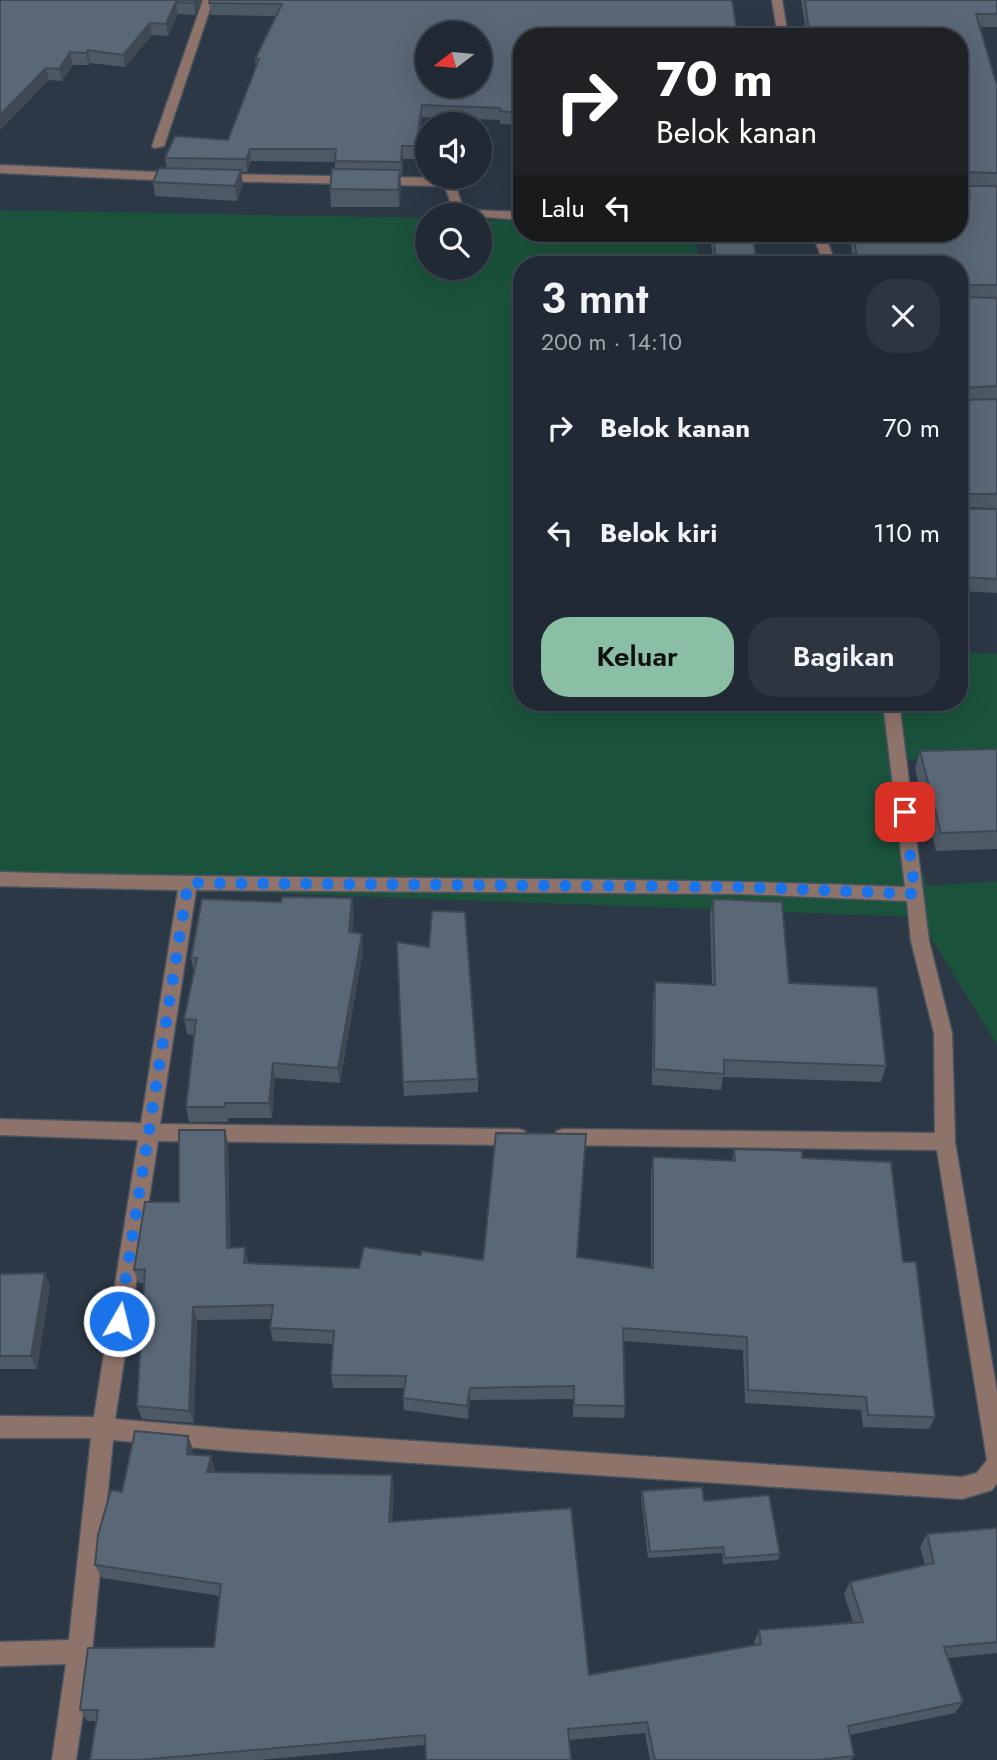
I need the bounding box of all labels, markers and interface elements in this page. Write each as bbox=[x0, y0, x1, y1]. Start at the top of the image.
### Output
north arrow bbox=[415, 21, 492, 98]
map controls bbox=[415, 21, 492, 280]
text: 70 m bbox=[656, 44, 773, 114]
icon: right bbox=[541, 56, 632, 147]
text: Belok kanan bbox=[656, 109, 817, 155]
button: sound bbox=[415, 112, 492, 189]
text: Lalu bbox=[541, 189, 585, 227]
icon: left bbox=[599, 189, 637, 227]
button: search bbox=[415, 203, 492, 280]
text: 3 mnt bbox=[541, 268, 648, 329]
button: close bbox=[866, 279, 940, 353]
text: 200 m · 14:10 bbox=[541, 325, 682, 359]
icon: right bbox=[541, 409, 579, 447]
text: Belok kanan bbox=[600, 409, 750, 447]
text: 70 m bbox=[883, 409, 940, 447]
icon: left bbox=[541, 514, 579, 552]
text: Belok kiri bbox=[600, 514, 717, 552]
text: 110 m bbox=[873, 514, 940, 552]
button: Keluar bbox=[541, 617, 734, 697]
button: Bagikan bbox=[748, 617, 940, 697]
pin bbox=[875, 782, 935, 842]
icon: arrive bbox=[886, 793, 924, 831]
position arrow bbox=[82, 1284, 156, 1358]

